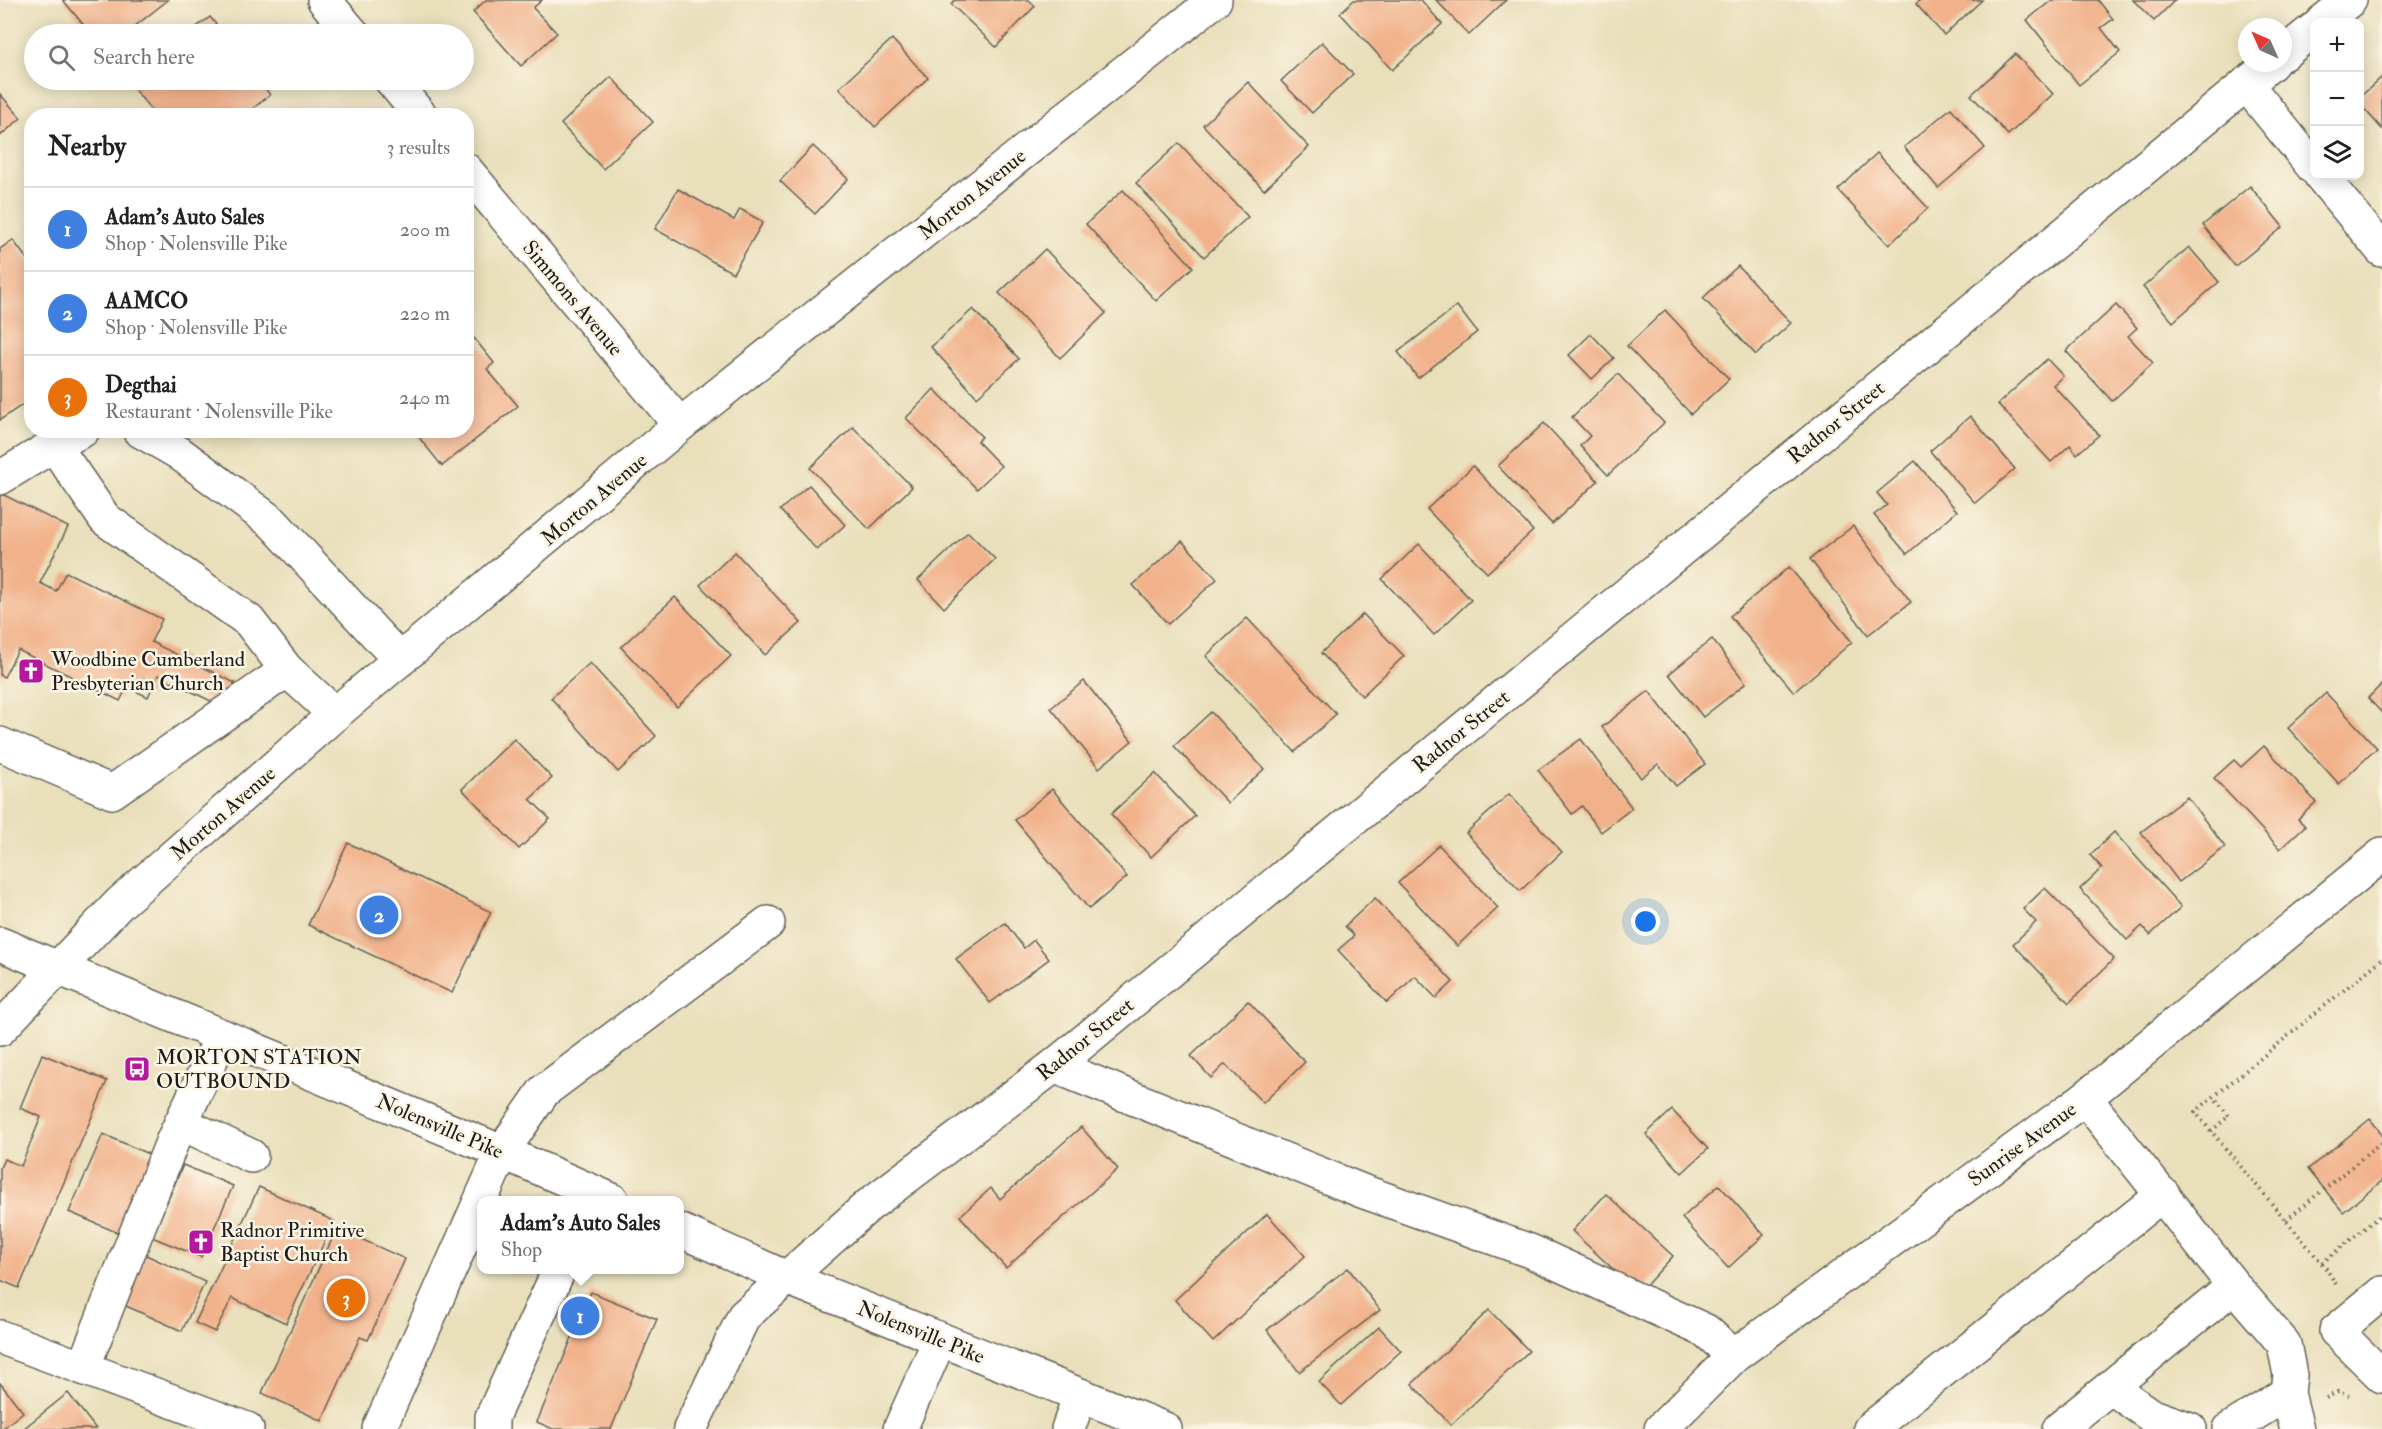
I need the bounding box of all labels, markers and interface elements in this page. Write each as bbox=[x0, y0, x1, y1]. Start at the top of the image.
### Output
north arrow bbox=[2238, 18, 2292, 72]
map controls bbox=[2310, 18, 2364, 180]
button: + bbox=[2310, 18, 2364, 72]
search box bbox=[24, 24, 474, 90]
icon: search bbox=[45, 41, 78, 74]
text: Search here bbox=[93, 43, 195, 71]
button: − bbox=[2310, 72, 2364, 126]
button: layers bbox=[2310, 126, 2364, 180]
text: Nearby bbox=[48, 131, 126, 163]
text: 3 results bbox=[387, 135, 450, 160]
street label: Morton Avenue bbox=[913, 143, 1032, 246]
text: Adam's Auto Sales bbox=[105, 203, 264, 231]
text: 1 bbox=[64, 217, 71, 242]
text: 200 m bbox=[400, 217, 450, 242]
text: Shop · Nolensville Pike bbox=[105, 231, 287, 256]
street label: Simmons Avenue bbox=[516, 235, 629, 362]
text: AAMCO bbox=[105, 287, 188, 315]
text: 2 bbox=[62, 301, 73, 326]
text: 220 m bbox=[400, 301, 450, 326]
text: Shop · Nolensville Pike bbox=[105, 315, 287, 340]
text: Degthai bbox=[105, 371, 177, 399]
street label: Radnor Street bbox=[1782, 375, 1891, 470]
text: 3 bbox=[64, 385, 71, 410]
text: 240 m bbox=[399, 385, 450, 410]
text: Restaurant · Nolensville Pike bbox=[105, 399, 333, 424]
street label: Morton Avenue bbox=[536, 447, 653, 552]
place label: Woodbine Cumberland Presbyterian Church bbox=[50, 646, 246, 697]
church icon: Woodbine Cumberland Presbyterian Church bbox=[16, 656, 46, 686]
street label: Radnor Street bbox=[1407, 684, 1516, 779]
street label: Morton Avenue bbox=[165, 760, 282, 866]
pin: 2 bbox=[360, 892, 398, 938]
your location bbox=[1631, 907, 1660, 936]
street label: Radnor Street bbox=[1031, 992, 1140, 1087]
place label: MORTON STATION OUTBOUND bbox=[156, 1044, 362, 1095]
bus stop icon: MORTON STATION OUTBOUND bbox=[122, 1054, 152, 1084]
street label: Nolensville Pike bbox=[372, 1088, 508, 1165]
street label: Sunrise Avenue bbox=[1963, 1096, 2082, 1193]
popup bbox=[477, 1196, 684, 1274]
text: Adam's Auto Sales bbox=[501, 1209, 660, 1237]
place label: Radnor Primitive Baptist Church bbox=[220, 1217, 365, 1268]
church icon: Radnor Primitive Baptist Church bbox=[186, 1227, 216, 1257]
text: Shop bbox=[501, 1237, 542, 1262]
pin: 3 bbox=[326, 1276, 366, 1320]
pin: 1 bbox=[560, 1294, 600, 1338]
street label: Nolensville Pike bbox=[853, 1295, 989, 1370]

